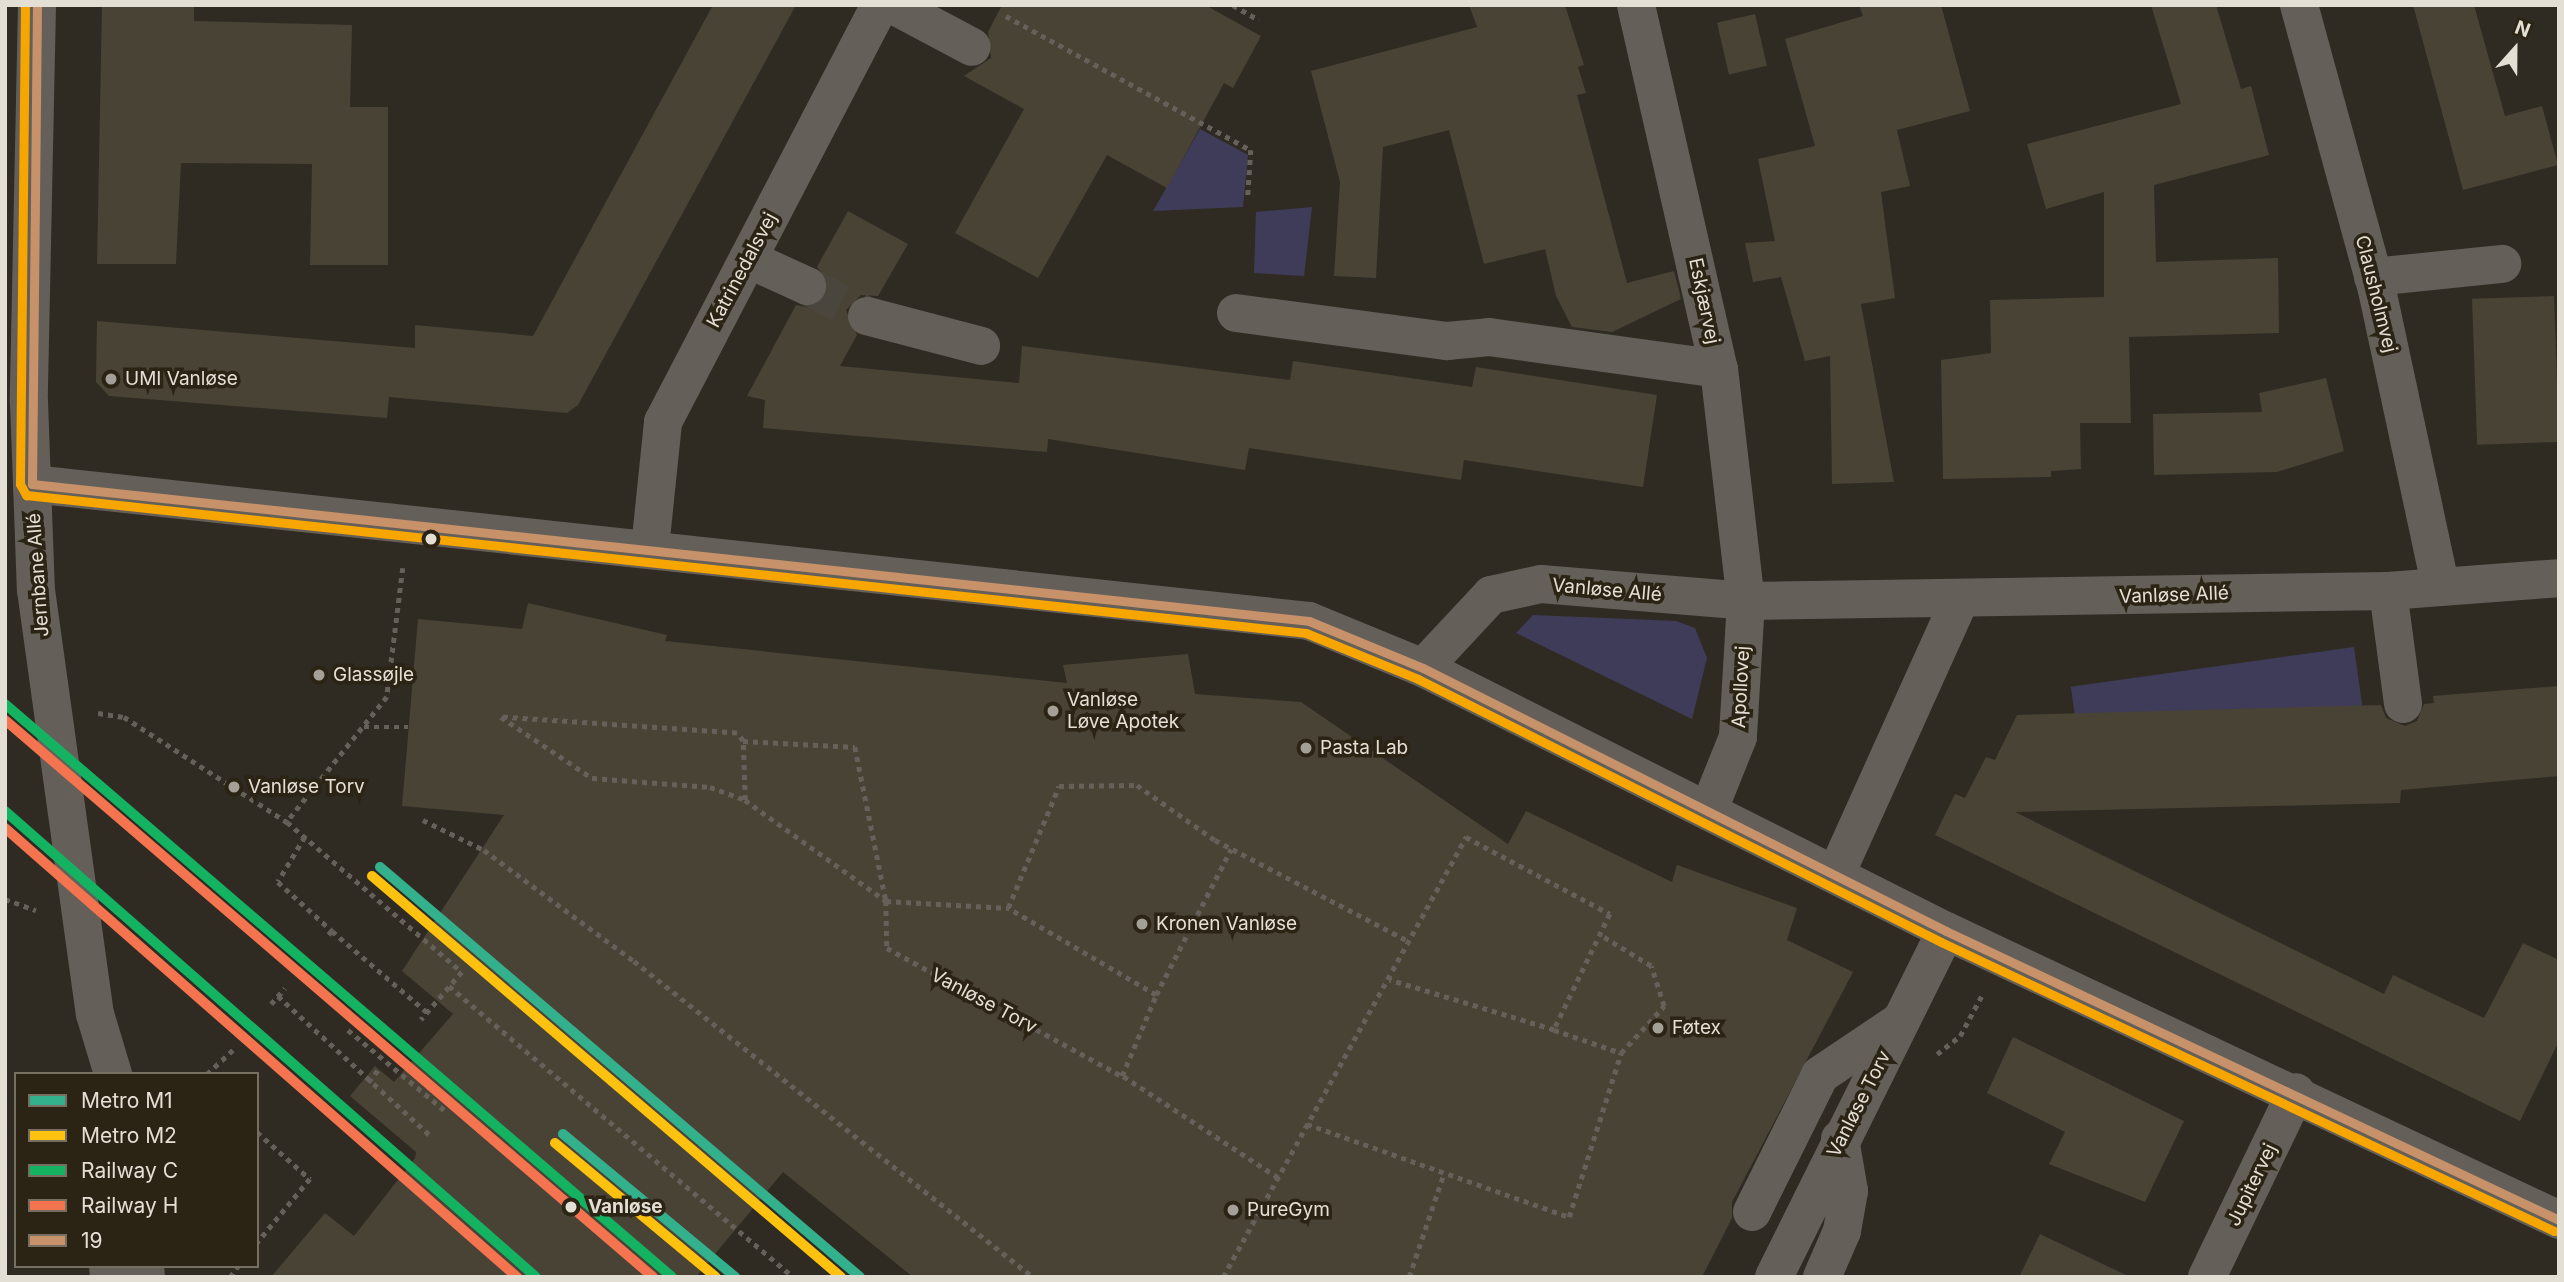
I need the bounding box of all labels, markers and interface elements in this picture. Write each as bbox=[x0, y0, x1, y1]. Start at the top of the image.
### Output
north arrow bbox=[2480, 14, 2550, 84]
text: N bbox=[2512, 16, 2534, 42]
street label: Katrinedalsvej bbox=[702, 209, 782, 331]
street label: Clausholmvej bbox=[2350, 233, 2402, 355]
street label: Eskjærvej bbox=[1684, 256, 1724, 346]
place label: UMI Vanløse bbox=[125, 368, 238, 390]
marker: UMI Vanløse bbox=[103, 371, 119, 387]
street label: Jernbane Allé bbox=[22, 512, 54, 638]
unlabelled marker bbox=[424, 532, 438, 546]
street label: Vanløse Allé bbox=[1551, 574, 1663, 606]
street label: Vanløse Allé bbox=[2119, 582, 2229, 608]
street label: Apollovej bbox=[1727, 645, 1755, 729]
place label: Glassøjle bbox=[333, 664, 414, 686]
marker: Glassøjle bbox=[311, 667, 327, 683]
place label: Vanløse Løve Apotek bbox=[1067, 689, 1179, 733]
marker: Vanløse Løve Apotek bbox=[1045, 703, 1061, 719]
place label: Pasta Lab bbox=[1320, 737, 1408, 759]
marker: Pasta Lab bbox=[1298, 740, 1314, 756]
place label: Vanløse Torv bbox=[248, 776, 365, 798]
marker: Vanløse Torv bbox=[226, 779, 242, 795]
place label: Kronen Vanløse bbox=[1156, 913, 1297, 935]
marker: Kronen Vanløse bbox=[1134, 916, 1150, 932]
street label: Vanløse Torv bbox=[927, 964, 1041, 1038]
place label: Føtex bbox=[1672, 1017, 1721, 1039]
marker: Føtex bbox=[1650, 1020, 1666, 1036]
street label: Vanløse Torv bbox=[1822, 1047, 1896, 1161]
legend bbox=[14, 1072, 259, 1268]
text: Metro M1 bbox=[81, 1088, 173, 1113]
text: Metro M2 bbox=[81, 1123, 177, 1148]
street label: Jupitervej bbox=[2222, 1140, 2282, 1230]
text: Railway C bbox=[81, 1158, 178, 1183]
text: Railway H bbox=[81, 1193, 178, 1218]
marker: Vanløse bbox=[560, 1196, 582, 1218]
place label: Vanløse bbox=[588, 1196, 663, 1218]
place label: PureGym bbox=[1247, 1199, 1330, 1221]
marker: PureGym bbox=[1225, 1202, 1241, 1218]
text: 19 bbox=[81, 1228, 103, 1253]

